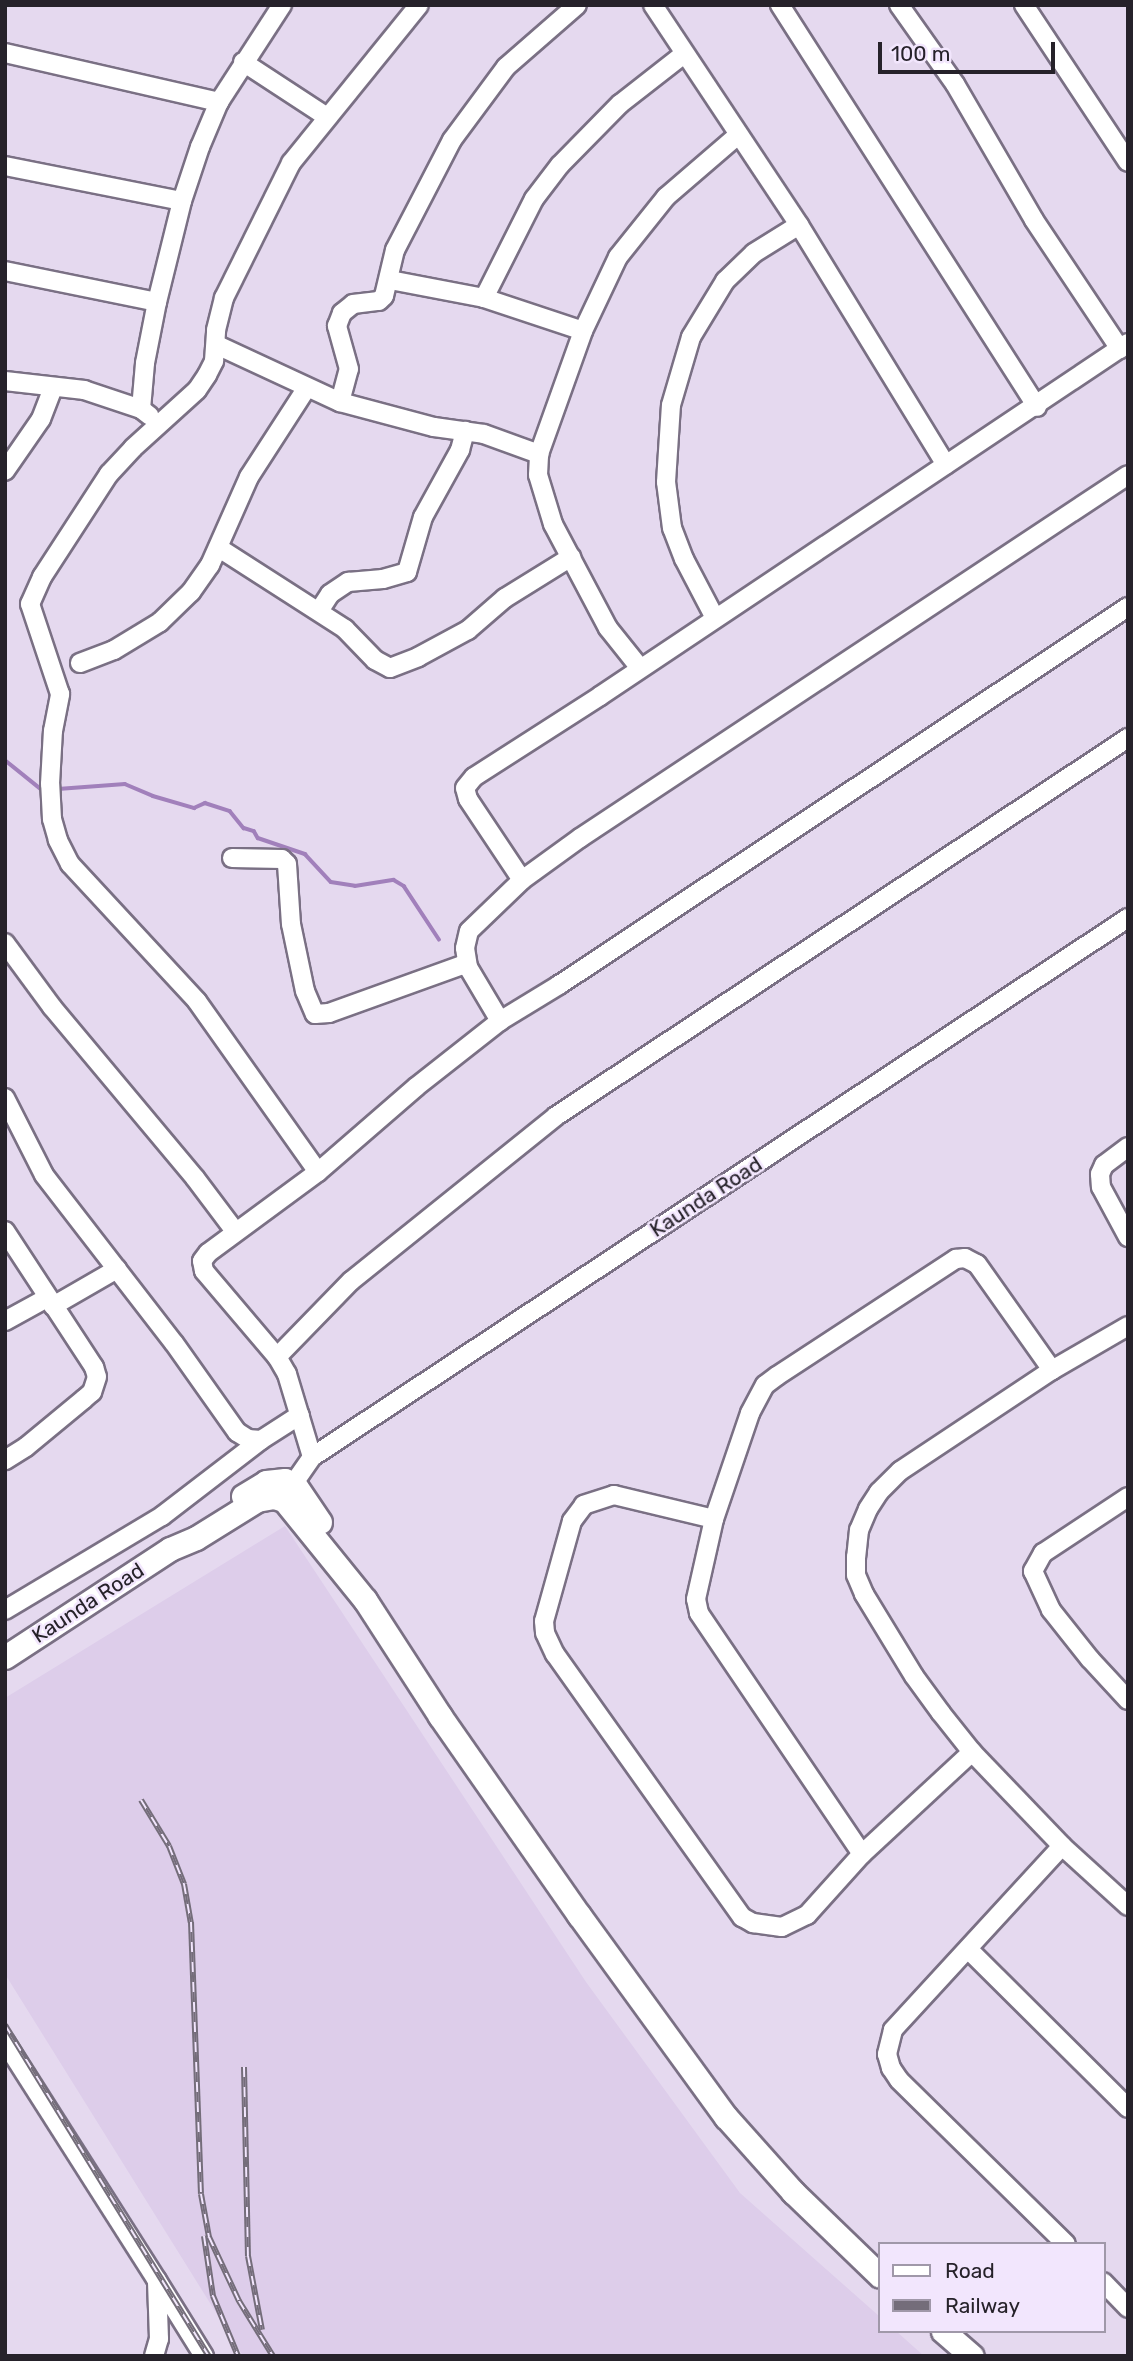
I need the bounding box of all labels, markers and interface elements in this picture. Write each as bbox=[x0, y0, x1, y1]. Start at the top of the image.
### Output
scale bar bbox=[881, 28, 1058, 72]
text: 100 m bbox=[891, 41, 950, 66]
street label: Kaunda Road bbox=[645, 1151, 767, 1243]
street label: Kaunda Road bbox=[27, 1557, 149, 1649]
legend bbox=[878, 2242, 1105, 2333]
text: Road bbox=[945, 2258, 995, 2283]
text: Railway bbox=[945, 2293, 1020, 2318]

